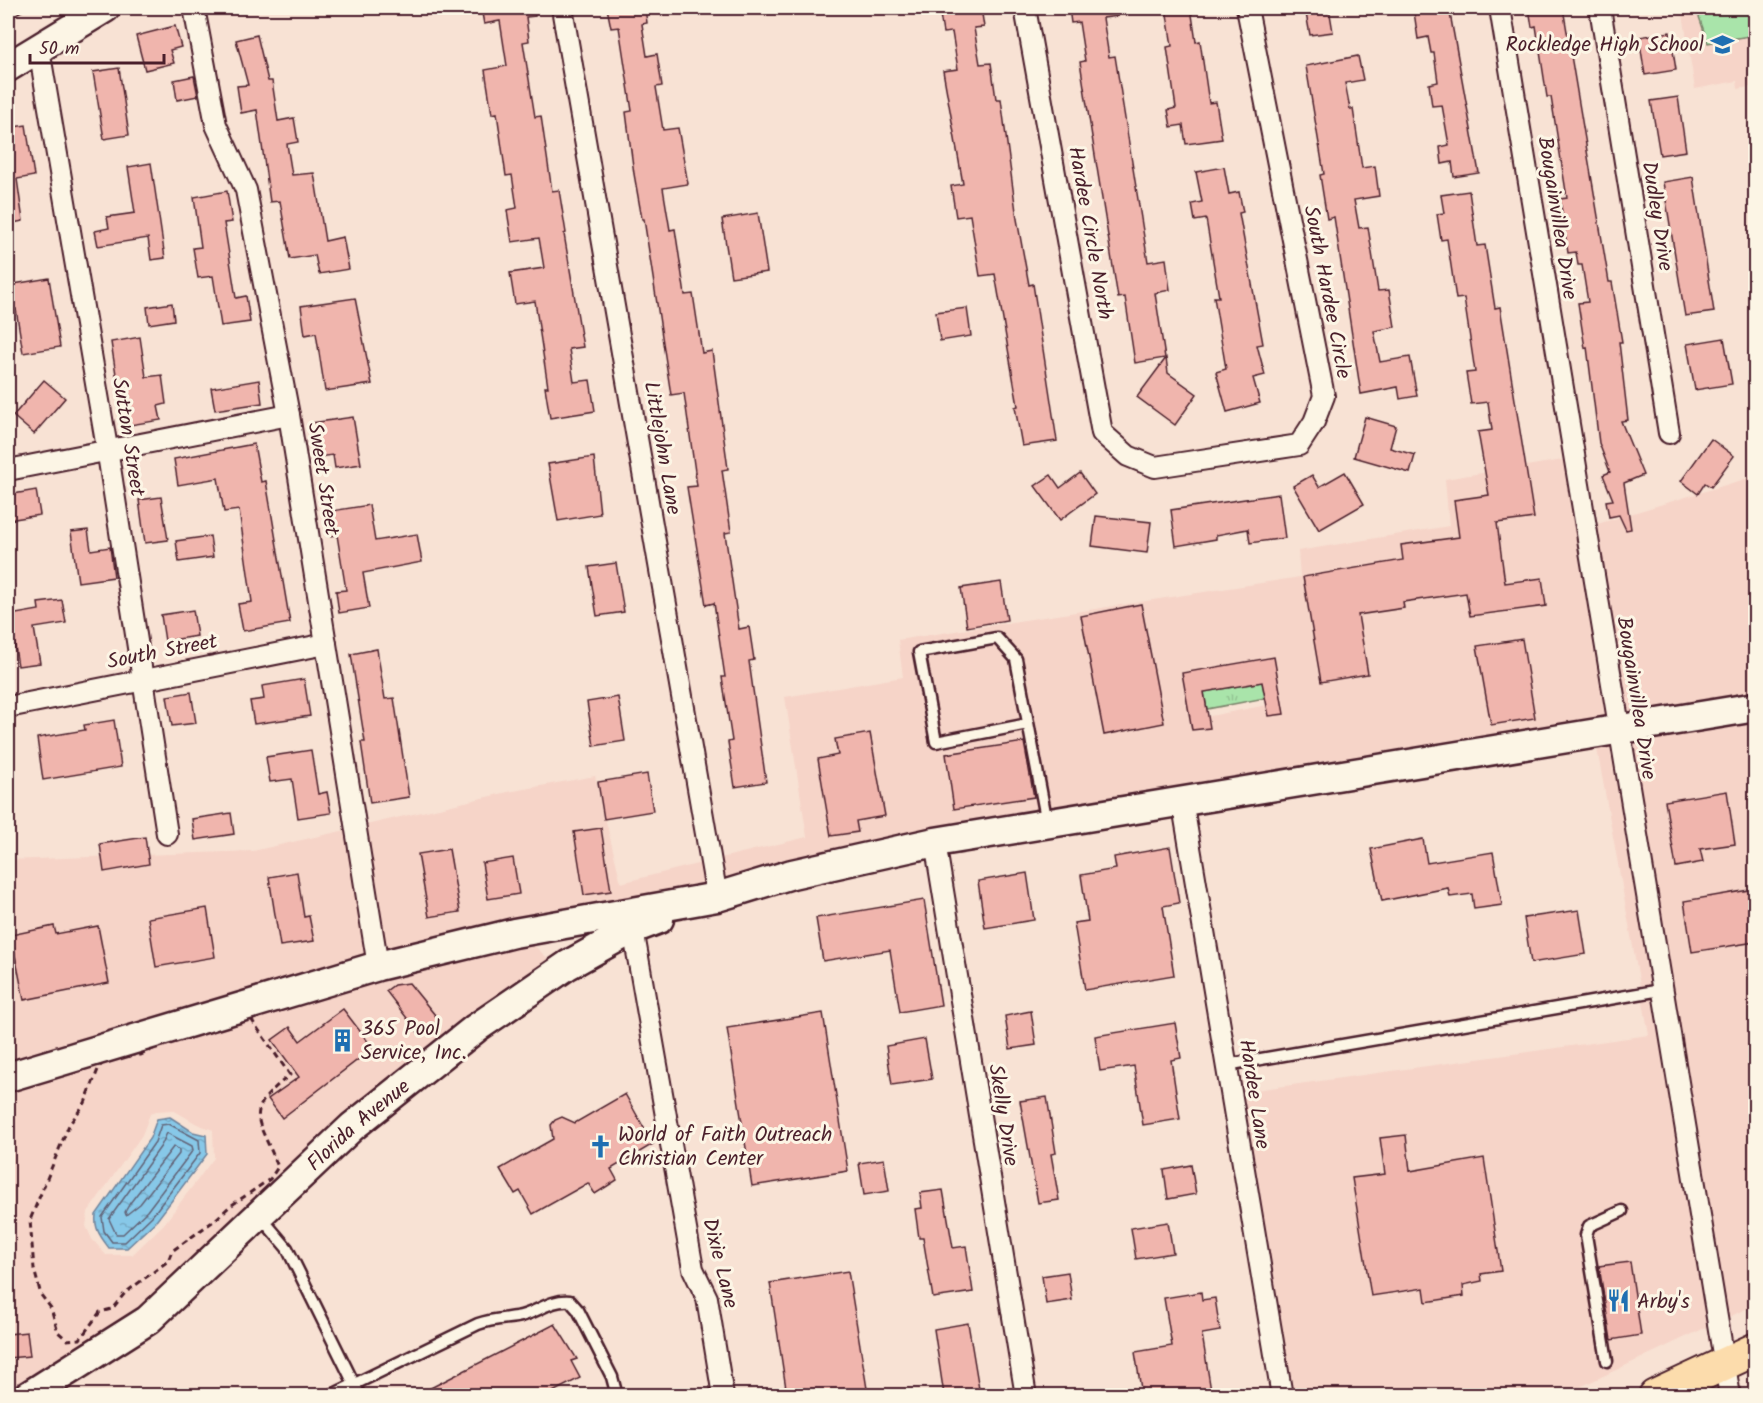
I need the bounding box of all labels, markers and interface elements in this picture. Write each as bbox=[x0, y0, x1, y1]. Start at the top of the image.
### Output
scale bar bbox=[30, 27, 164, 65]
place label: Rockledge High School bbox=[1505, 29, 1704, 62]
school or university icon: Rockledge High School bbox=[1709, 31, 1735, 57]
text: 50 m bbox=[39, 35, 79, 64]
street label: Bougainvillea Drive bbox=[1527, 134, 1586, 303]
street label: Hardee Circle North bbox=[1058, 144, 1121, 323]
street label: Dudley Drive bbox=[1632, 159, 1682, 274]
street label: South Hardee Circle bbox=[1294, 203, 1360, 382]
street label: Sutton Street bbox=[102, 375, 153, 500]
street label: Littlejohn Lane bbox=[634, 379, 690, 518]
street label: Sweet Street bbox=[297, 420, 348, 539]
street label: Bougainvillea Drive bbox=[1606, 614, 1665, 783]
street label: South Street bbox=[104, 625, 221, 679]
place label: 365 Pool Service, Inc. bbox=[361, 1013, 466, 1070]
building icon: 365 Pool Service, Inc. bbox=[330, 1027, 356, 1053]
street label: Hardee Lane bbox=[1229, 1037, 1279, 1152]
street label: Skelly Drive bbox=[978, 1062, 1027, 1169]
street label: Florida Avenue bbox=[300, 1071, 419, 1180]
place label: World of Faith Outreach Christian Center bbox=[618, 1119, 832, 1176]
church icon: World of Faith Outreach Christian Center bbox=[587, 1133, 613, 1159]
street label: Dixie Lane bbox=[692, 1215, 747, 1313]
place label: Arby's bbox=[1637, 1286, 1690, 1319]
restaurant icon: Arby's bbox=[1606, 1288, 1632, 1314]

